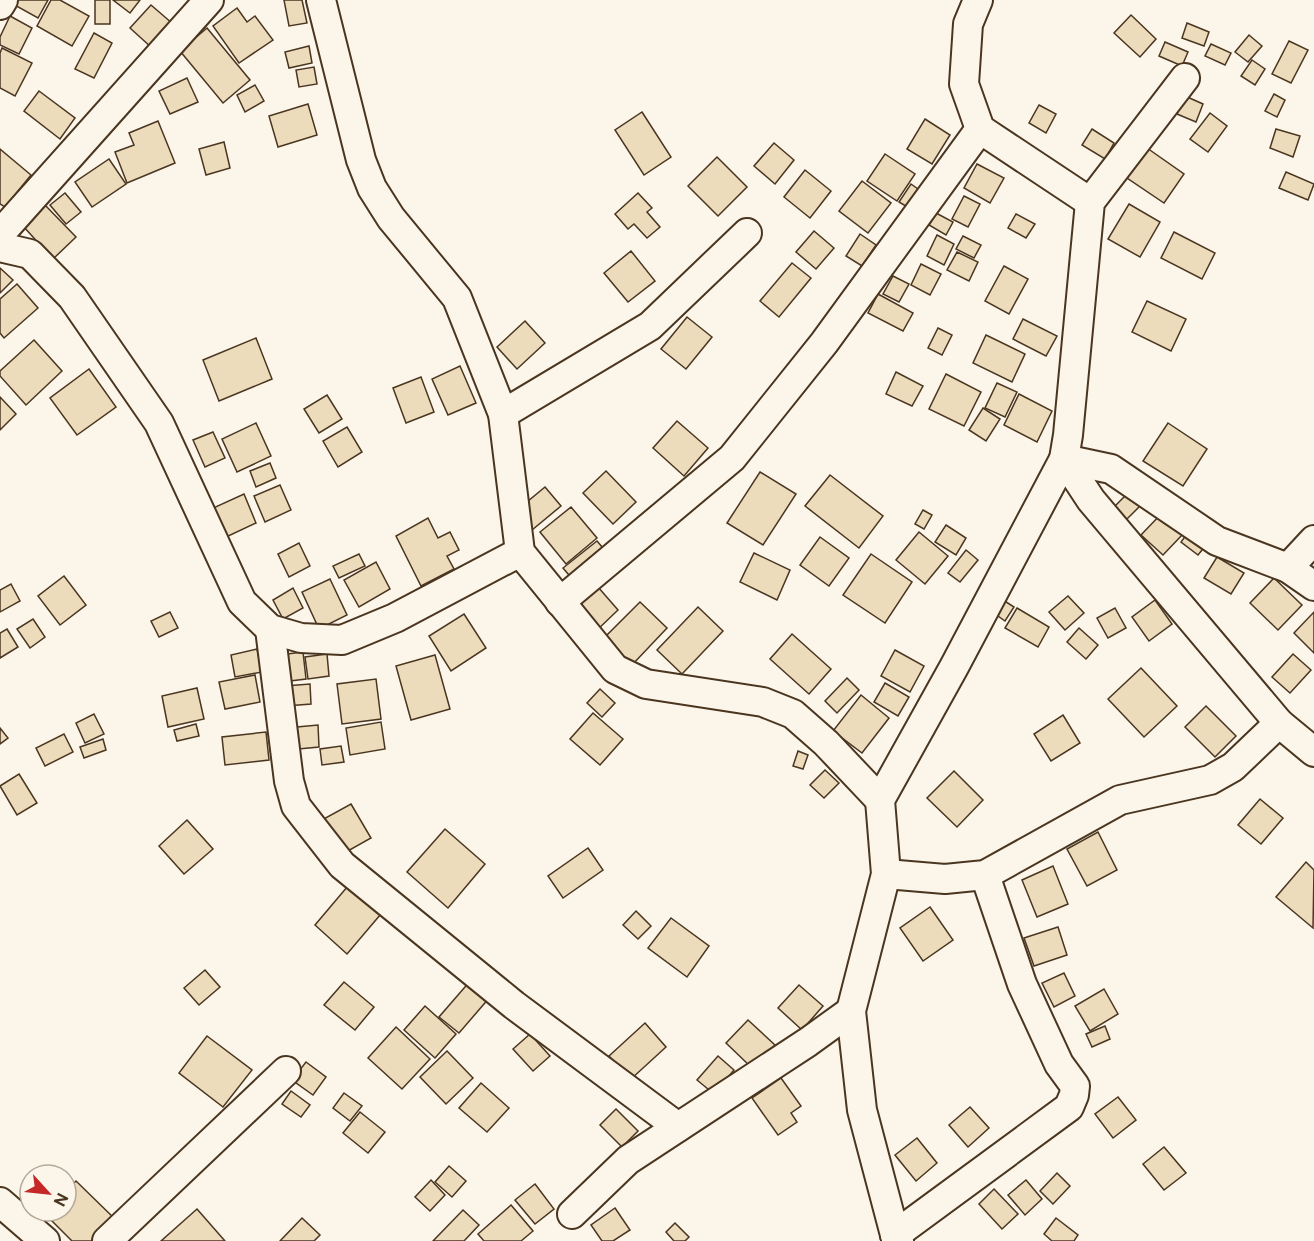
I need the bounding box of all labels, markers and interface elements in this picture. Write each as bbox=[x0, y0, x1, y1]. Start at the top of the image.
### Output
north arrow bbox=[18, 1163, 78, 1223]
text: N bbox=[50, 1190, 72, 1209]

